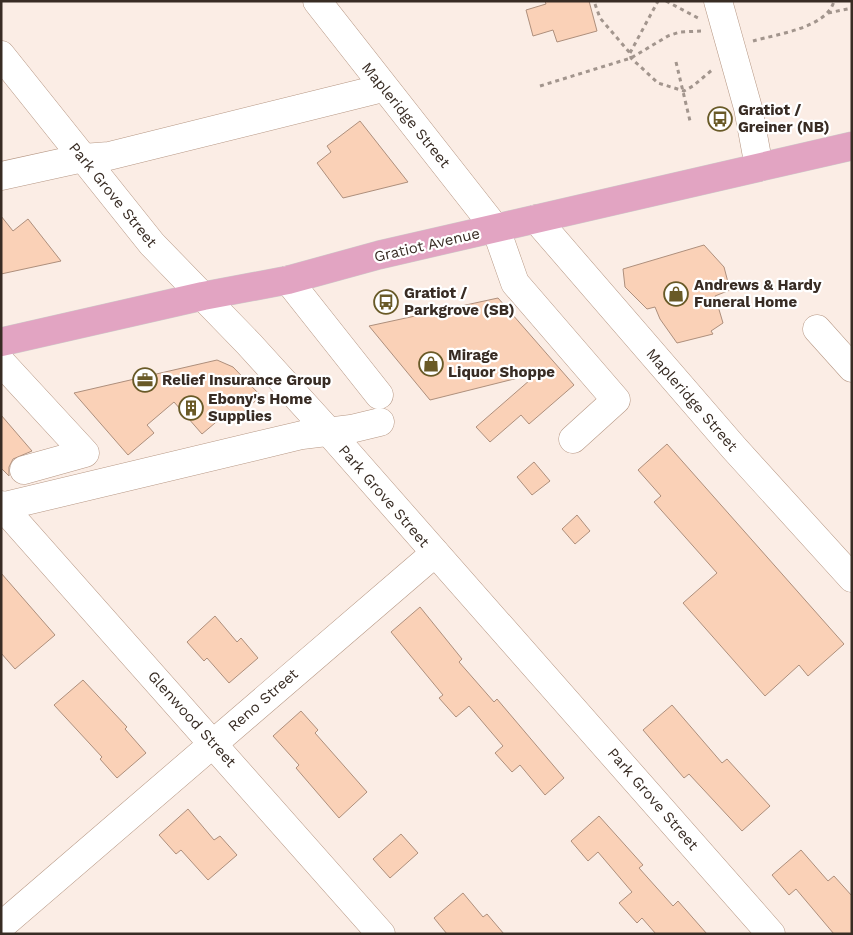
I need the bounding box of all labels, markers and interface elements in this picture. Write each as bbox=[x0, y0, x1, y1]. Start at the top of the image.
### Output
street label: Mapleridge Street bbox=[358, 59, 454, 172]
place label: Gratiot / Greiner (NB) bbox=[738, 101, 830, 136]
bus stop icon: Gratiot / Greiner (NB) bbox=[707, 106, 733, 132]
street label: Park Grove Street bbox=[65, 139, 161, 252]
street label: Gratiot Avenue bbox=[372, 224, 482, 266]
place label: Andrews & Hardy Funeral Home bbox=[694, 276, 822, 311]
shop icon: Andrews & Hardy Funeral Home bbox=[663, 281, 689, 307]
place label: Gratiot / Parkgrove (SB) bbox=[404, 284, 515, 319]
bus stop icon: Gratiot / Parkgrove (SB) bbox=[373, 289, 399, 315]
street label: Mapleridge Street bbox=[642, 345, 742, 456]
place label: Mirage Liquor Shoppe bbox=[448, 346, 555, 381]
shop icon: Mirage Liquor Shoppe bbox=[418, 351, 444, 377]
office icon: Relief Insurance Group bbox=[132, 367, 158, 393]
place label: Relief Insurance Group bbox=[162, 371, 331, 389]
place label: Ebony's Home Supplies bbox=[208, 390, 312, 425]
building icon: Ebony's Home Supplies bbox=[178, 395, 204, 421]
street label: Park Grove Street bbox=[335, 441, 434, 551]
street label: Reno Street bbox=[224, 664, 302, 735]
street label: Glenwood Street bbox=[144, 667, 240, 771]
street label: Park Grove Street bbox=[604, 744, 703, 854]

